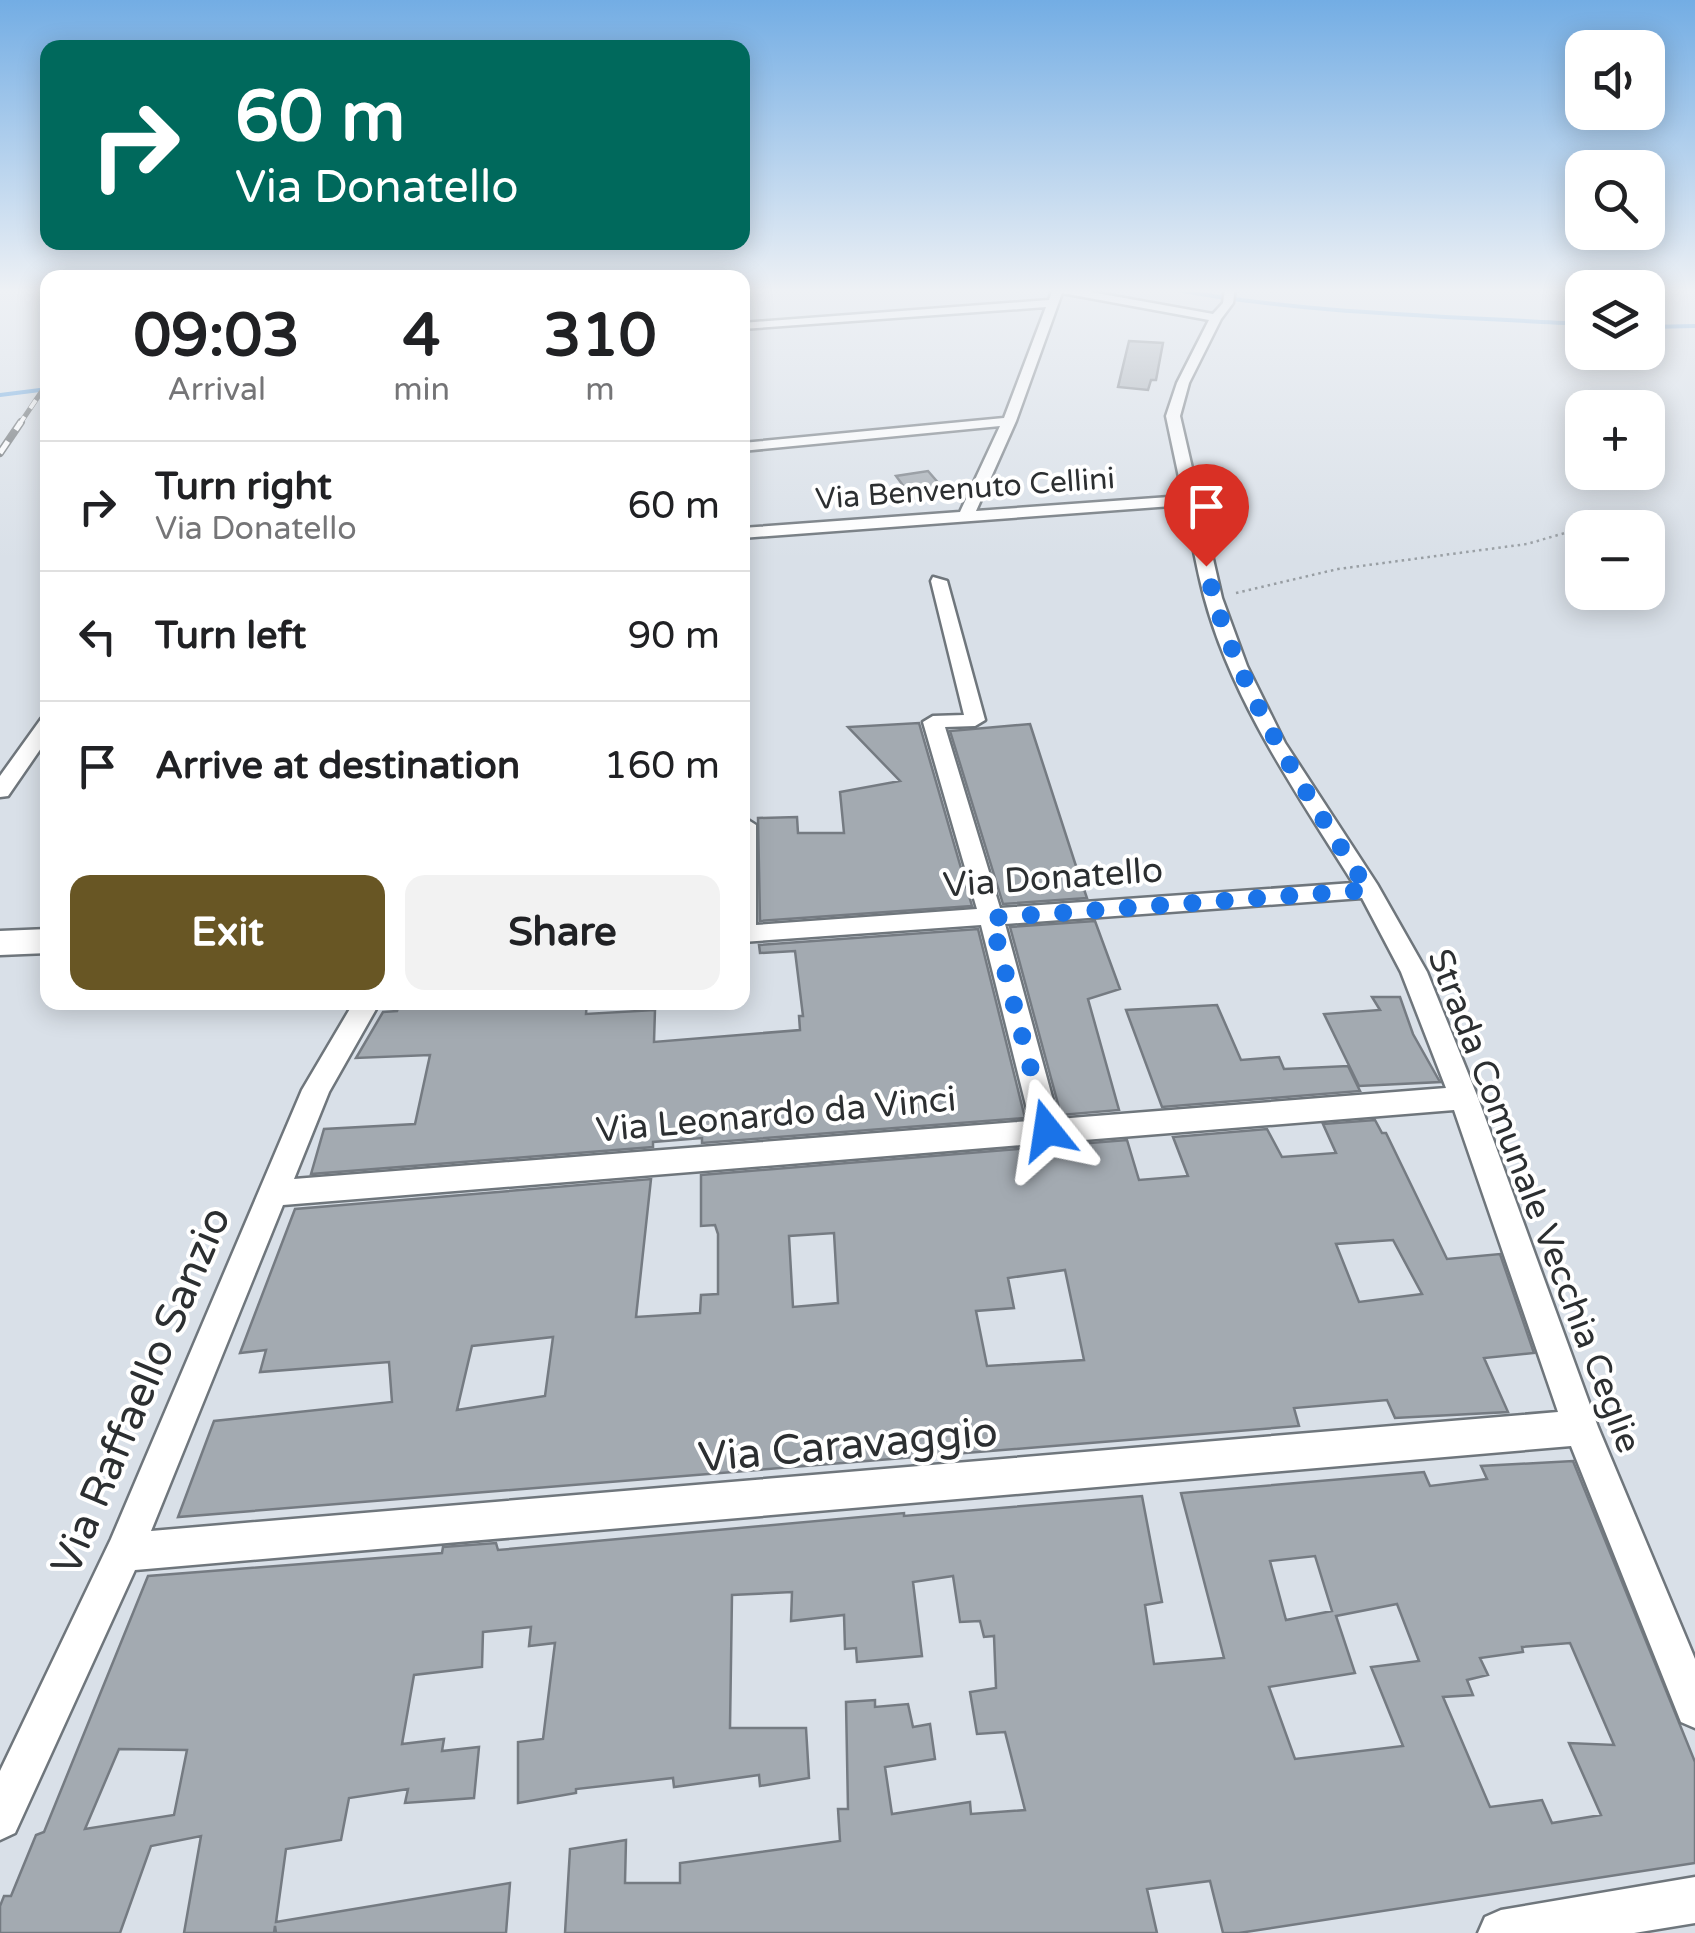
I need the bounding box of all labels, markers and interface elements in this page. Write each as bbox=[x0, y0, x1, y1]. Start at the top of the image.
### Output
map controls bbox=[1565, 30, 1665, 610]
button: sound bbox=[1565, 30, 1665, 130]
text: 60 m bbox=[235, 76, 405, 160]
icon: right bbox=[70, 80, 200, 210]
button: search bbox=[1565, 150, 1665, 250]
text: Via Donatello bbox=[235, 161, 519, 215]
button: layers bbox=[1565, 270, 1665, 370]
text: 09:03 bbox=[133, 300, 300, 372]
text: 4 bbox=[403, 300, 440, 372]
text: 310 bbox=[543, 300, 657, 372]
text: Arrival bbox=[167, 371, 266, 409]
text: min bbox=[393, 371, 450, 409]
text: m bbox=[585, 371, 615, 409]
button: + bbox=[1565, 390, 1665, 490]
street label: Via Benvenuto Cellini bbox=[814, 460, 1116, 518]
text: Turn right bbox=[155, 464, 332, 510]
pin bbox=[1164, 464, 1249, 567]
icon: right bbox=[70, 479, 125, 534]
icon: arrive bbox=[1179, 479, 1234, 534]
text: 60 m bbox=[628, 483, 720, 529]
text: Via Donatello bbox=[155, 510, 357, 548]
button: − bbox=[1565, 510, 1665, 610]
icon: left bbox=[70, 609, 125, 664]
text: Turn left bbox=[155, 613, 306, 659]
text: 90 m bbox=[628, 613, 720, 659]
icon: arrive bbox=[70, 739, 125, 794]
text: Arrive at destination bbox=[155, 743, 520, 789]
text: 160 m bbox=[604, 743, 720, 789]
street label: Via Donatello bbox=[942, 849, 1164, 907]
button: Exit bbox=[70, 875, 385, 990]
button: Share bbox=[405, 875, 720, 990]
street label: Strada Comunale Vecchia Ceglie bbox=[1418, 943, 1650, 1459]
street label: Via Leonardo da Vinci bbox=[594, 1078, 958, 1152]
position arrow bbox=[995, 1078, 1099, 1182]
street label: Via Raffaello Sanzio bbox=[40, 1199, 242, 1583]
street label: Via Caravaggio bbox=[696, 1407, 1000, 1483]

